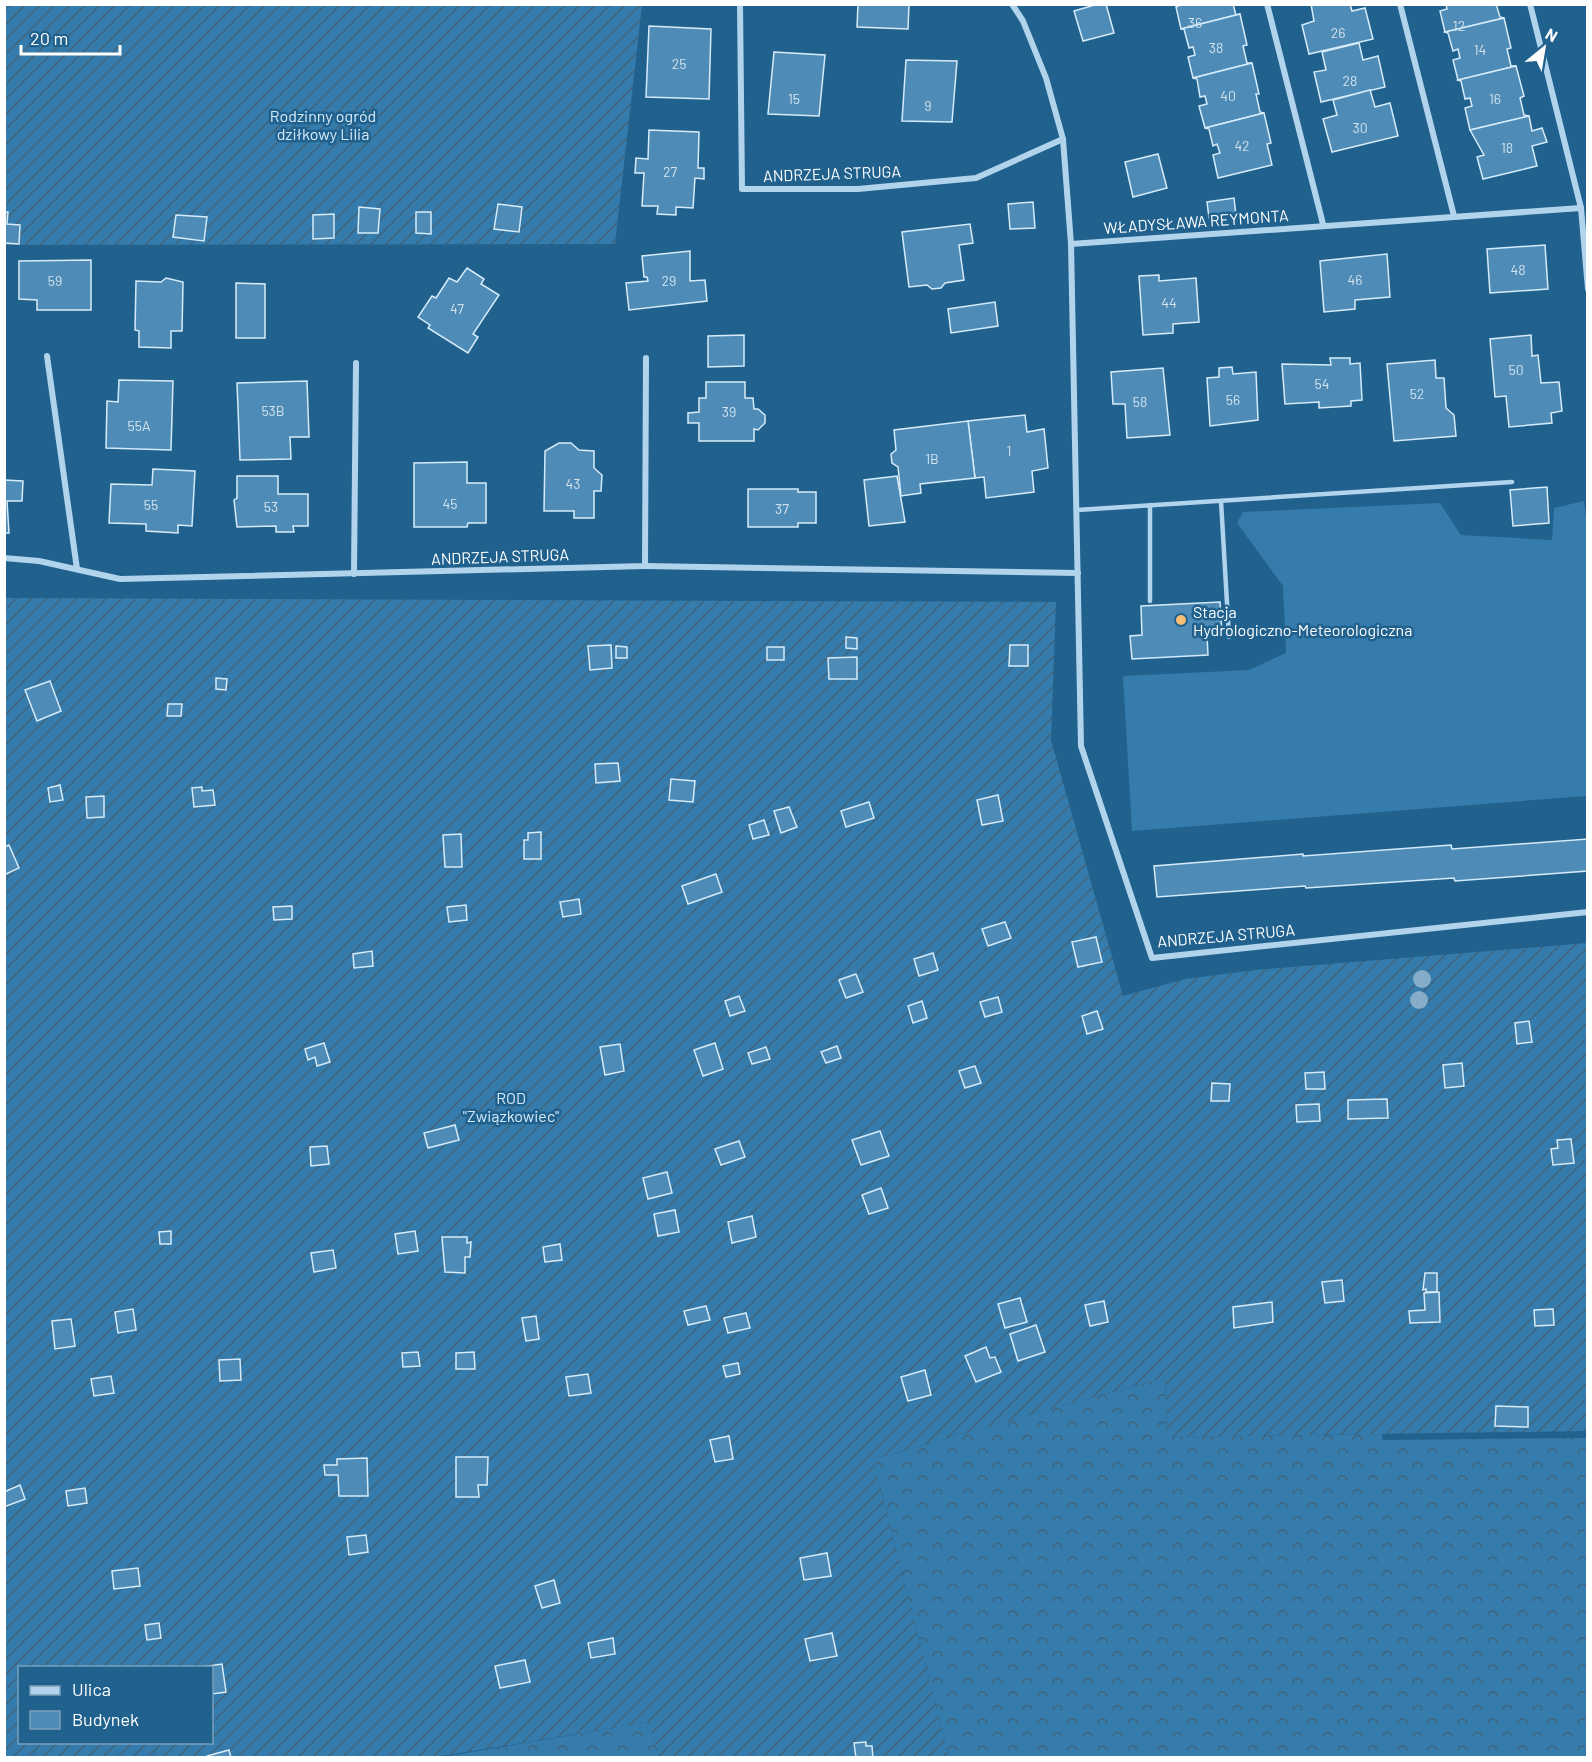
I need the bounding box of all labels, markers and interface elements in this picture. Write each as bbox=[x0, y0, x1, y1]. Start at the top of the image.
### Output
house number: 36 bbox=[1188, 14, 1202, 31]
house number: 12 bbox=[1453, 17, 1465, 34]
scale bar bbox=[21, 18, 120, 56]
north arrow bbox=[1514, 18, 1574, 78]
house number: 26 bbox=[1331, 24, 1345, 41]
text: N bbox=[1542, 24, 1561, 45]
text: 20 m bbox=[30, 27, 68, 49]
house number: 38 bbox=[1209, 39, 1223, 56]
house number: 14 bbox=[1474, 41, 1486, 58]
house number: 25 bbox=[672, 55, 686, 72]
house number: 28 bbox=[1343, 72, 1357, 89]
house number: 40 bbox=[1220, 87, 1236, 104]
house number: 15 bbox=[788, 90, 800, 107]
house number: 16 bbox=[1489, 90, 1501, 107]
house number: 9 bbox=[924, 97, 932, 114]
park label: Rodzinny ogród dziłkowy Lilia bbox=[270, 106, 376, 143]
house number: 30 bbox=[1352, 119, 1368, 136]
house number: 42 bbox=[1234, 137, 1250, 154]
house number: 18 bbox=[1501, 139, 1513, 156]
street label: ANDRZEJA STRUGA bbox=[763, 161, 902, 185]
house number: 27 bbox=[663, 163, 677, 180]
street label: WŁADYSŁAWA REYMONTA bbox=[1103, 205, 1289, 237]
house number: 48 bbox=[1510, 261, 1526, 278]
house number: 46 bbox=[1348, 271, 1362, 288]
house number: 59 bbox=[48, 272, 62, 289]
house number: 29 bbox=[662, 272, 676, 289]
house number: 44 bbox=[1161, 294, 1177, 311]
house number: 47 bbox=[450, 300, 464, 317]
house number: 50 bbox=[1508, 361, 1524, 378]
house number: 54 bbox=[1315, 375, 1329, 392]
house number: 52 bbox=[1410, 385, 1424, 402]
house number: 56 bbox=[1226, 391, 1240, 408]
house number: 58 bbox=[1133, 393, 1147, 410]
house number: 53B bbox=[261, 402, 285, 419]
house number: 39 bbox=[722, 403, 736, 420]
house number: 55A bbox=[128, 417, 151, 434]
house number: 1 bbox=[1007, 442, 1011, 459]
house number: 1B bbox=[925, 450, 939, 467]
house number: 43 bbox=[566, 475, 580, 492]
house number: 45 bbox=[443, 495, 457, 512]
house number: 55 bbox=[144, 496, 158, 513]
house number: 53 bbox=[264, 498, 278, 515]
house number: 37 bbox=[775, 500, 789, 517]
street label: ANDRZEJA STRUGA bbox=[431, 544, 570, 568]
place label: Stacja Hydrologiczno-Meteorologiczna bbox=[1193, 602, 1412, 639]
marker: Stacja Hydrologiczno-Meteorologiczna bbox=[1174, 613, 1188, 627]
street label: ANDRZEJA STRUGA bbox=[1156, 919, 1296, 950]
park label: ROD "Związkowiec" bbox=[463, 1088, 559, 1125]
legend bbox=[18, 1666, 213, 1744]
text: Ulica bbox=[72, 1678, 111, 1700]
text: Budynek bbox=[72, 1708, 139, 1730]

